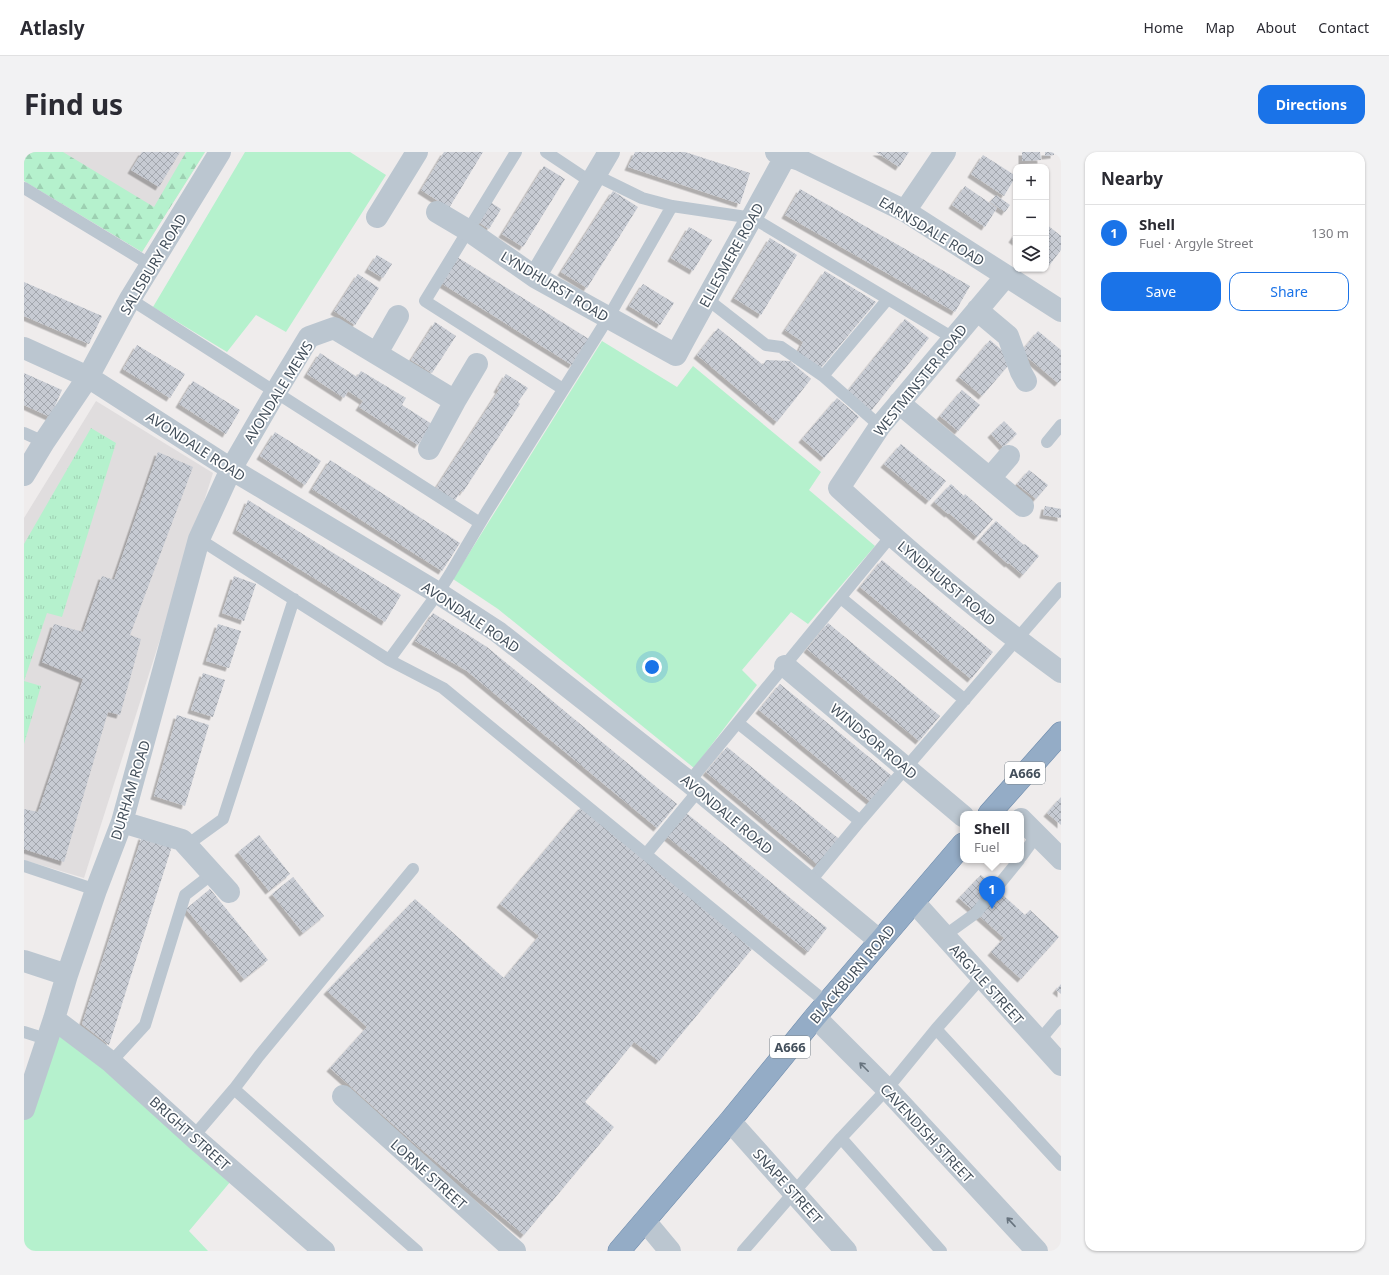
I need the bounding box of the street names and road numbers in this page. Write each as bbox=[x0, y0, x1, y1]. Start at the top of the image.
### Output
street label: EARNSDALE ROAD bbox=[876, 192, 988, 270]
street label: ELLESMERE ROAD bbox=[694, 199, 768, 311]
street label: SALISBURY ROAD bbox=[115, 210, 191, 318]
street label: LYNDHURST ROAD bbox=[498, 246, 612, 326]
street label: WESTMINSTER ROAD bbox=[869, 320, 971, 440]
street label: AVONDALE MEWS bbox=[239, 337, 317, 447]
street label: AVONDALE ROAD bbox=[143, 407, 249, 485]
street label: LYNDHURST ROAD bbox=[894, 536, 1000, 630]
street label: AVONDALE ROAD bbox=[418, 577, 524, 657]
street label: WINDSOR ROAD bbox=[826, 699, 922, 783]
street label: DURHAM ROAD bbox=[106, 738, 154, 842]
road number: A666 bbox=[1005, 762, 1045, 784]
street label: AVONDALE ROAD bbox=[677, 770, 777, 858]
street label: BLACKBURN ROAD bbox=[805, 921, 899, 1027]
street label: ARGYLE STREET bbox=[946, 940, 1028, 1028]
road number: A666 bbox=[770, 1036, 810, 1058]
street label: CAVENDISH STREET bbox=[876, 1080, 978, 1187]
street label: BRIGHT STREET bbox=[146, 1092, 234, 1174]
street label: LORNE STREET bbox=[387, 1135, 471, 1213]
street label: SNAPE STREET bbox=[749, 1144, 827, 1228]

